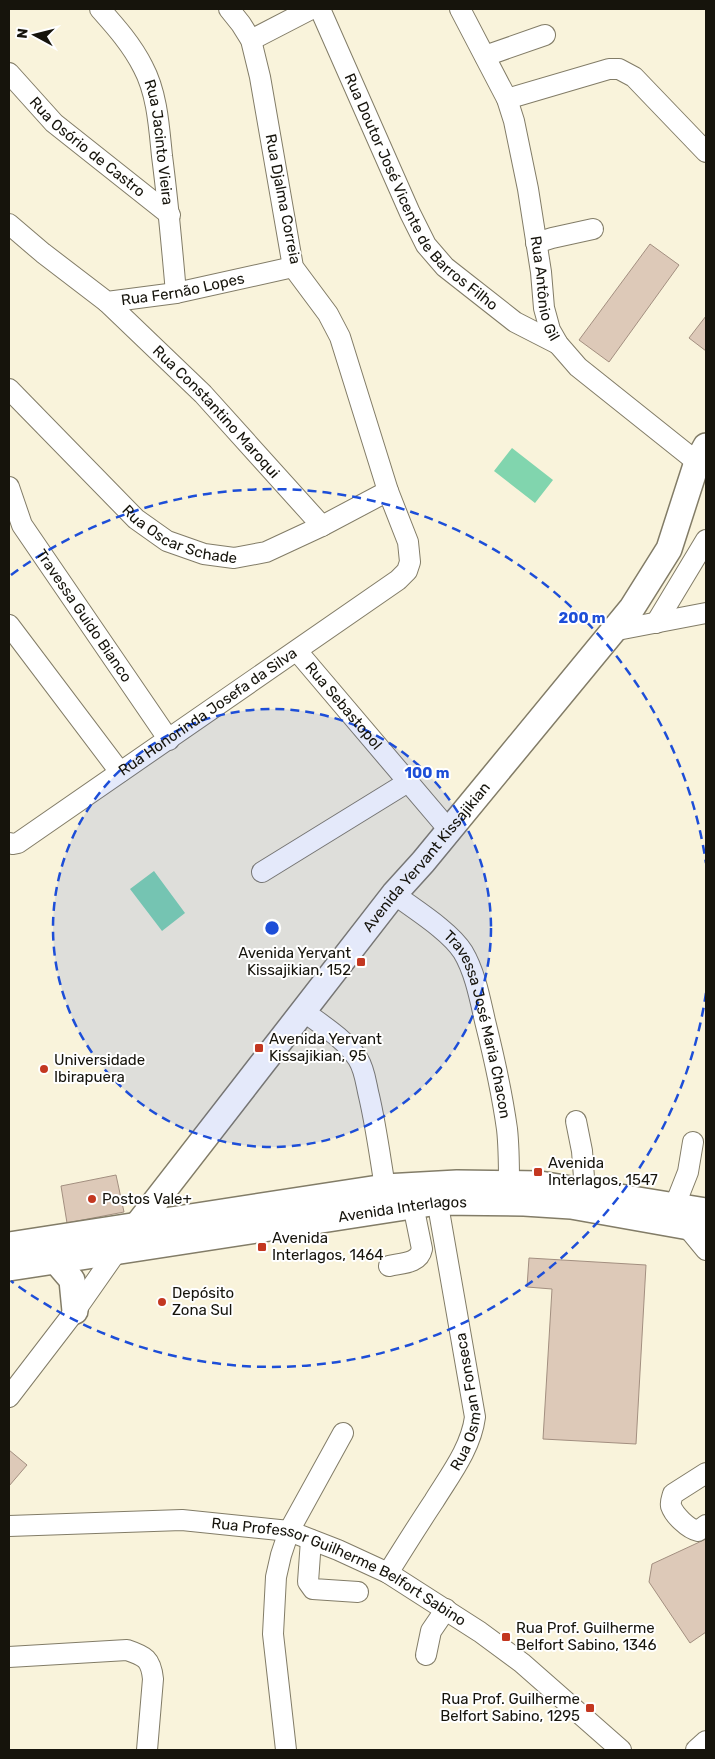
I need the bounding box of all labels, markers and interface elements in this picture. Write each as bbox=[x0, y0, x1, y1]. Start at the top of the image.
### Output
north arrow bbox=[10, 10, 60, 60]
text: N bbox=[14, 27, 32, 40]
street label: Rua Doutor José Vicente de Barros Filho bbox=[341, 71, 502, 314]
street label: Rua Jacinto Vieira bbox=[140, 77, 177, 206]
street label: Rua Osório de Castro bbox=[26, 93, 149, 201]
street label: Rua Djalma Correia bbox=[262, 132, 304, 266]
street label: Rua Antônio Gil bbox=[526, 235, 563, 344]
street label: Rua Fernão Lopes bbox=[120, 269, 246, 309]
street label: Rua Constantino Maroqui bbox=[149, 342, 283, 482]
street label: Rua Oscar Schade bbox=[118, 501, 238, 567]
street label: Travessa Guido Bianco bbox=[32, 546, 136, 686]
text: 200 m bbox=[558, 609, 606, 627]
street label: Rua Honorinda Josefa da Silva bbox=[115, 644, 300, 780]
street label: Rua Sebastopol bbox=[301, 658, 386, 753]
text: 100 m bbox=[405, 764, 449, 782]
street label: Avenida Yervant Kissajikian bbox=[359, 779, 494, 935]
centre of rings bbox=[263, 919, 281, 937]
street label: Travessa José Maria Chacon bbox=[440, 926, 514, 1120]
place label: Avenida Yervant Kissajikian, 152 bbox=[238, 944, 351, 979]
marker: Avenida Yervant Kissajikian, 152 bbox=[355, 956, 367, 968]
place label: Avenida Yervant Kissajikian, 95 bbox=[269, 1030, 382, 1065]
marker: Avenida Yervant Kissajikian, 95 bbox=[253, 1042, 265, 1054]
place label: Universidade Ibirapuera bbox=[54, 1051, 145, 1086]
marker: Universidade Ibirapuera bbox=[38, 1063, 50, 1075]
place label: Avenida Interlagos, 1547 bbox=[548, 1154, 658, 1189]
marker: Avenida Interlagos, 1547 bbox=[532, 1166, 544, 1178]
place label: Postos Vale+ bbox=[102, 1190, 192, 1208]
marker: Postos Vale+ bbox=[86, 1193, 98, 1205]
street label: Avenida Interlagos bbox=[337, 1193, 467, 1226]
place label: Avenida Interlagos, 1464 bbox=[272, 1229, 384, 1264]
marker: Avenida Interlagos, 1464 bbox=[256, 1241, 268, 1253]
place label: Depósito Zona Sul bbox=[172, 1284, 234, 1319]
marker: Depósito Zona Sul bbox=[156, 1296, 168, 1308]
street label: Rua Osman Fonseca bbox=[446, 1331, 485, 1474]
street label: Rua Professor Guilherme Belfort Sabino bbox=[211, 1514, 469, 1630]
place label: Rua Prof. Guilherme Belfort Sabino, 1346 bbox=[516, 1619, 656, 1654]
marker: Rua Prof. Guilherme Belfort Sabino, 1346 bbox=[500, 1631, 512, 1643]
place label: Rua Prof. Guilherme Belfort Sabino, 1295 bbox=[440, 1690, 580, 1725]
marker: Rua Prof. Guilherme Belfort Sabino, 1295 bbox=[584, 1702, 596, 1714]

